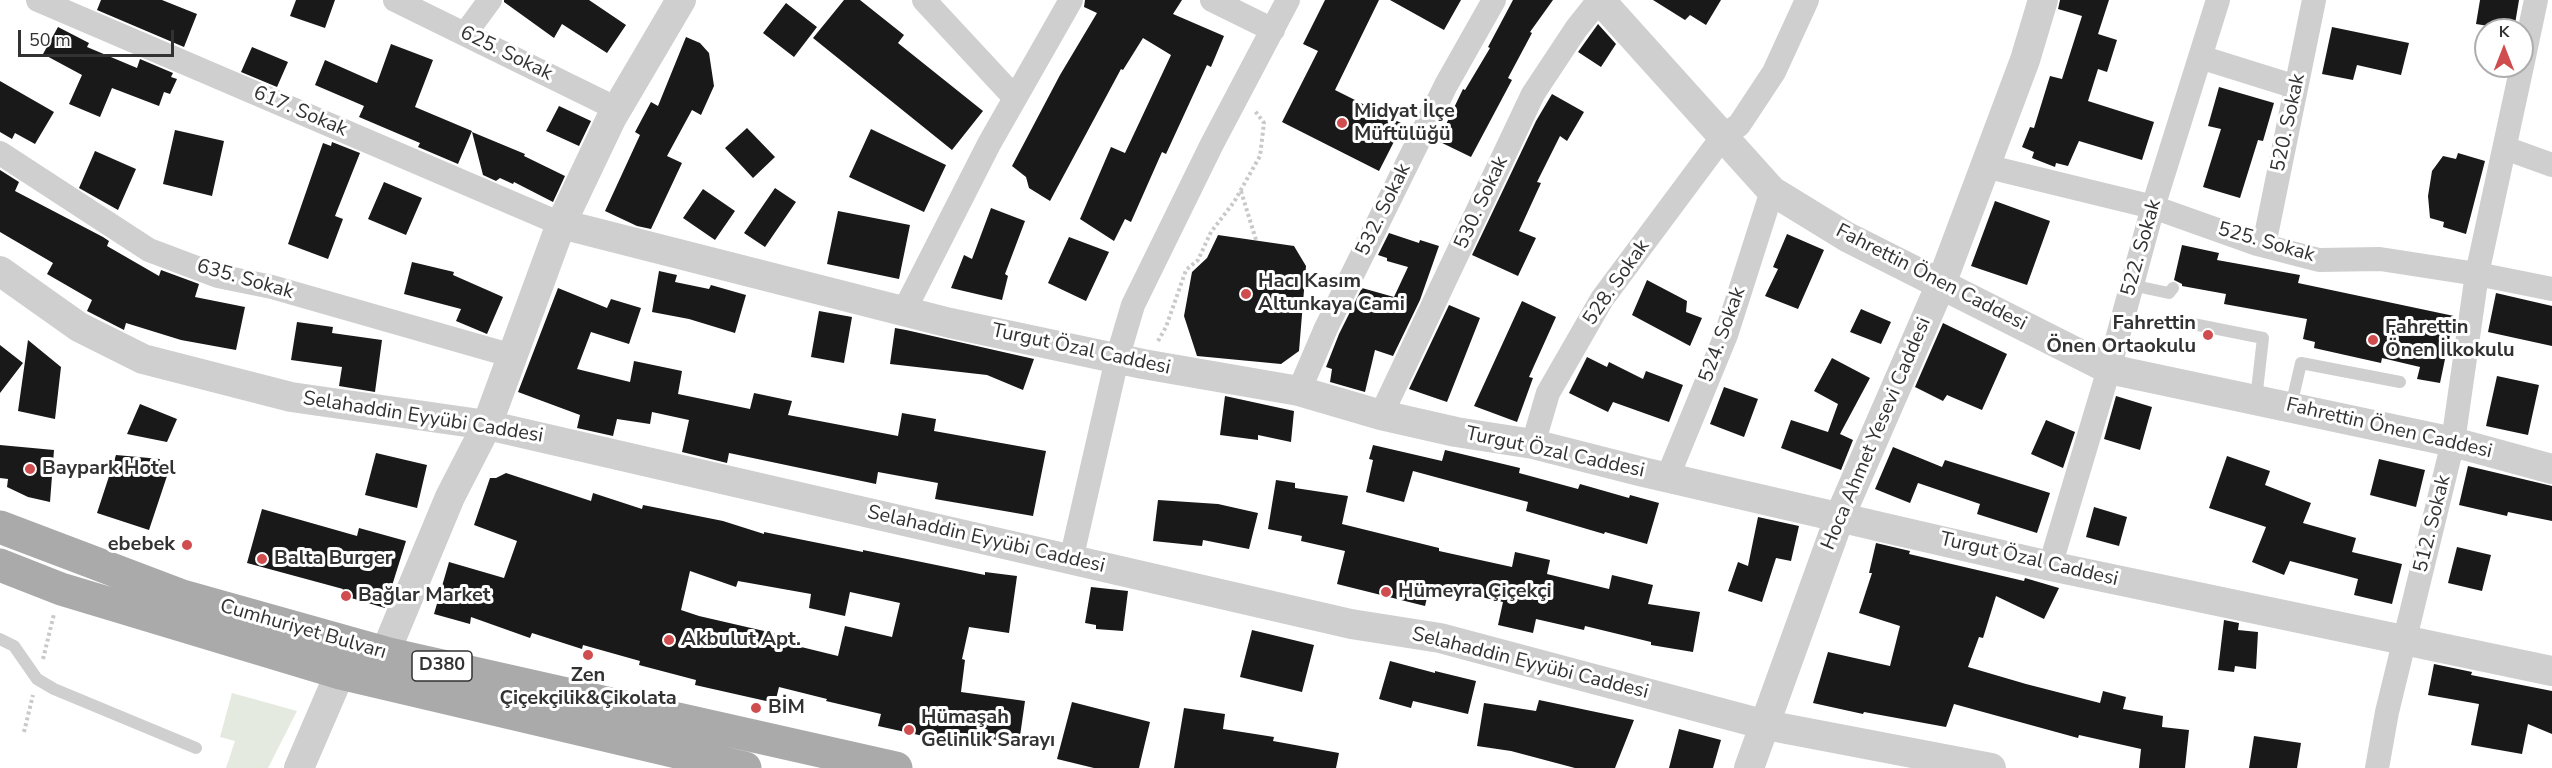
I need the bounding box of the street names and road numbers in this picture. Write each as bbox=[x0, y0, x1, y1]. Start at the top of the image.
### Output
street label: 625. Sokak bbox=[456, 21, 556, 87]
street label: 520. Sokak bbox=[2267, 72, 2311, 174]
street label: 617. Sokak bbox=[249, 81, 351, 143]
street label: 530. Sokak bbox=[1450, 153, 1514, 253]
street label: 532. Sokak bbox=[1351, 160, 1417, 260]
street label: 522. Sokak bbox=[2117, 197, 2167, 299]
street label: 525. Sokak bbox=[2215, 218, 2317, 268]
street label: Fahrettin Önen Caddesi bbox=[1832, 219, 2030, 337]
street label: 528. Sokak bbox=[1579, 235, 1655, 331]
street label: 635. Sokak bbox=[194, 255, 296, 305]
street label: 524. Sokak bbox=[1695, 284, 1751, 386]
street label: Hoca Ahmet Yesevi Caddesi bbox=[1817, 314, 1937, 554]
street label: Turgut Özal Caddesi bbox=[989, 319, 1173, 381]
street label: Selahaddin Eyyübi Caddesi bbox=[301, 387, 545, 449]
street label: Fahrettin Önen Caddesi bbox=[2284, 394, 2494, 464]
street label: Turgut Özal Caddesi bbox=[1463, 422, 1647, 484]
street label: 512. Sokak bbox=[2409, 473, 2457, 575]
street label: Selahaddin Eyyübi Caddesi bbox=[865, 501, 1107, 579]
street label: Turgut Özal Caddesi bbox=[1938, 528, 2120, 592]
street label: Cumhuriyet Bulvarı bbox=[217, 595, 389, 665]
street label: Selahaddin Eyyübi Caddesi bbox=[1409, 623, 1651, 705]
road number: D380 bbox=[412, 651, 472, 681]

